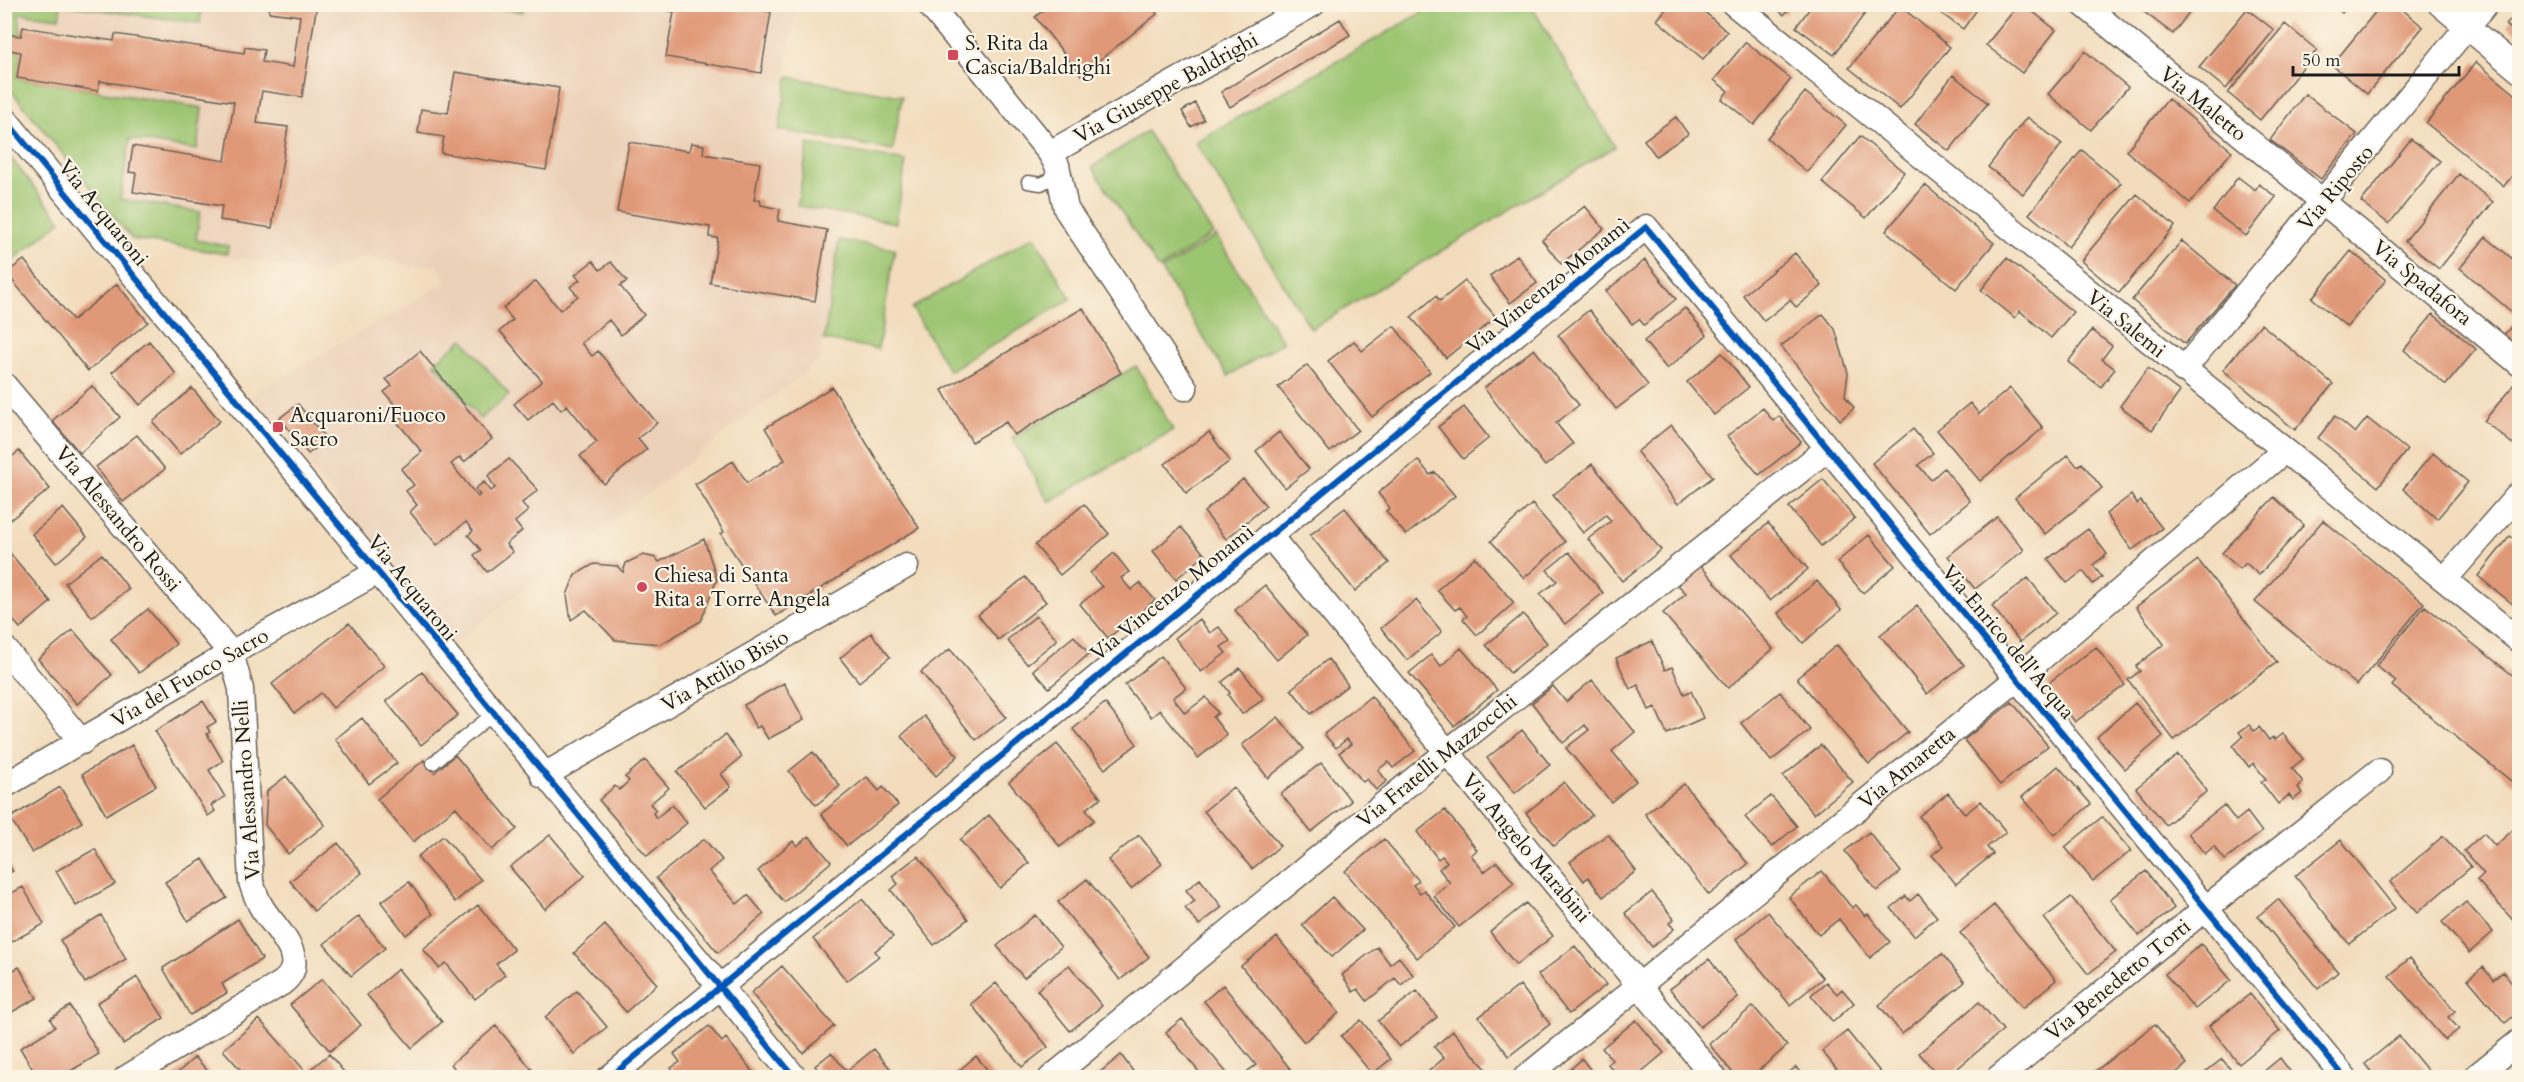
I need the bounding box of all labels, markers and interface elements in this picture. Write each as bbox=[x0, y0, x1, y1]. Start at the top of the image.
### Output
street label: Via Giuseppe Baldrighi bbox=[1069, 25, 1264, 151]
place label: S. Rita da Cascia/Baldrighi bbox=[965, 29, 1111, 82]
scale bar bbox=[2293, 39, 2460, 77]
marker: S. Rita da Cascia/Baldrighi bbox=[946, 48, 960, 62]
text: 50 m bbox=[2302, 48, 2341, 73]
street label: Via Maletto bbox=[2153, 60, 2253, 148]
street label: Via Riposto bbox=[2291, 139, 2381, 237]
street label: Via Acquaroni bbox=[51, 154, 155, 272]
street label: Via Vincenzo Monamì bbox=[1460, 210, 1637, 361]
street label: Via Spadafora bbox=[2366, 233, 2478, 333]
street label: Via Salemi bbox=[2080, 283, 2172, 365]
place label: Acquaroni/Fuoco Sacro bbox=[290, 401, 446, 454]
marker: Acquaroni/Fuoco Sacro bbox=[271, 420, 285, 434]
street label: Via Alessandro Rossi bbox=[48, 440, 188, 598]
street label: Via Vincenzo Monamì bbox=[1084, 517, 1261, 668]
street label: Via Acquaroni bbox=[360, 529, 464, 647]
street label: Via Enrico dell'Acqua bbox=[1935, 559, 2081, 725]
place label: Chiesa di Santa Rita a Torre Angela bbox=[654, 561, 830, 614]
marker: Chiesa di Santa Rita a Torre Angela bbox=[635, 580, 649, 594]
street label: Via del Fuoco Sacro bbox=[106, 621, 274, 735]
street label: Via Attilio Bisio bbox=[656, 623, 794, 719]
street label: Via Fratelli Mazzocchi bbox=[1351, 687, 1523, 835]
street label: Via Alessandro Nelli bbox=[226, 699, 268, 881]
street label: Via Amaretta bbox=[1852, 720, 1962, 816]
street label: Via Angelo Marabini bbox=[1455, 767, 1597, 929]
street label: Via Benedetto Torti bbox=[2039, 912, 2197, 1048]

